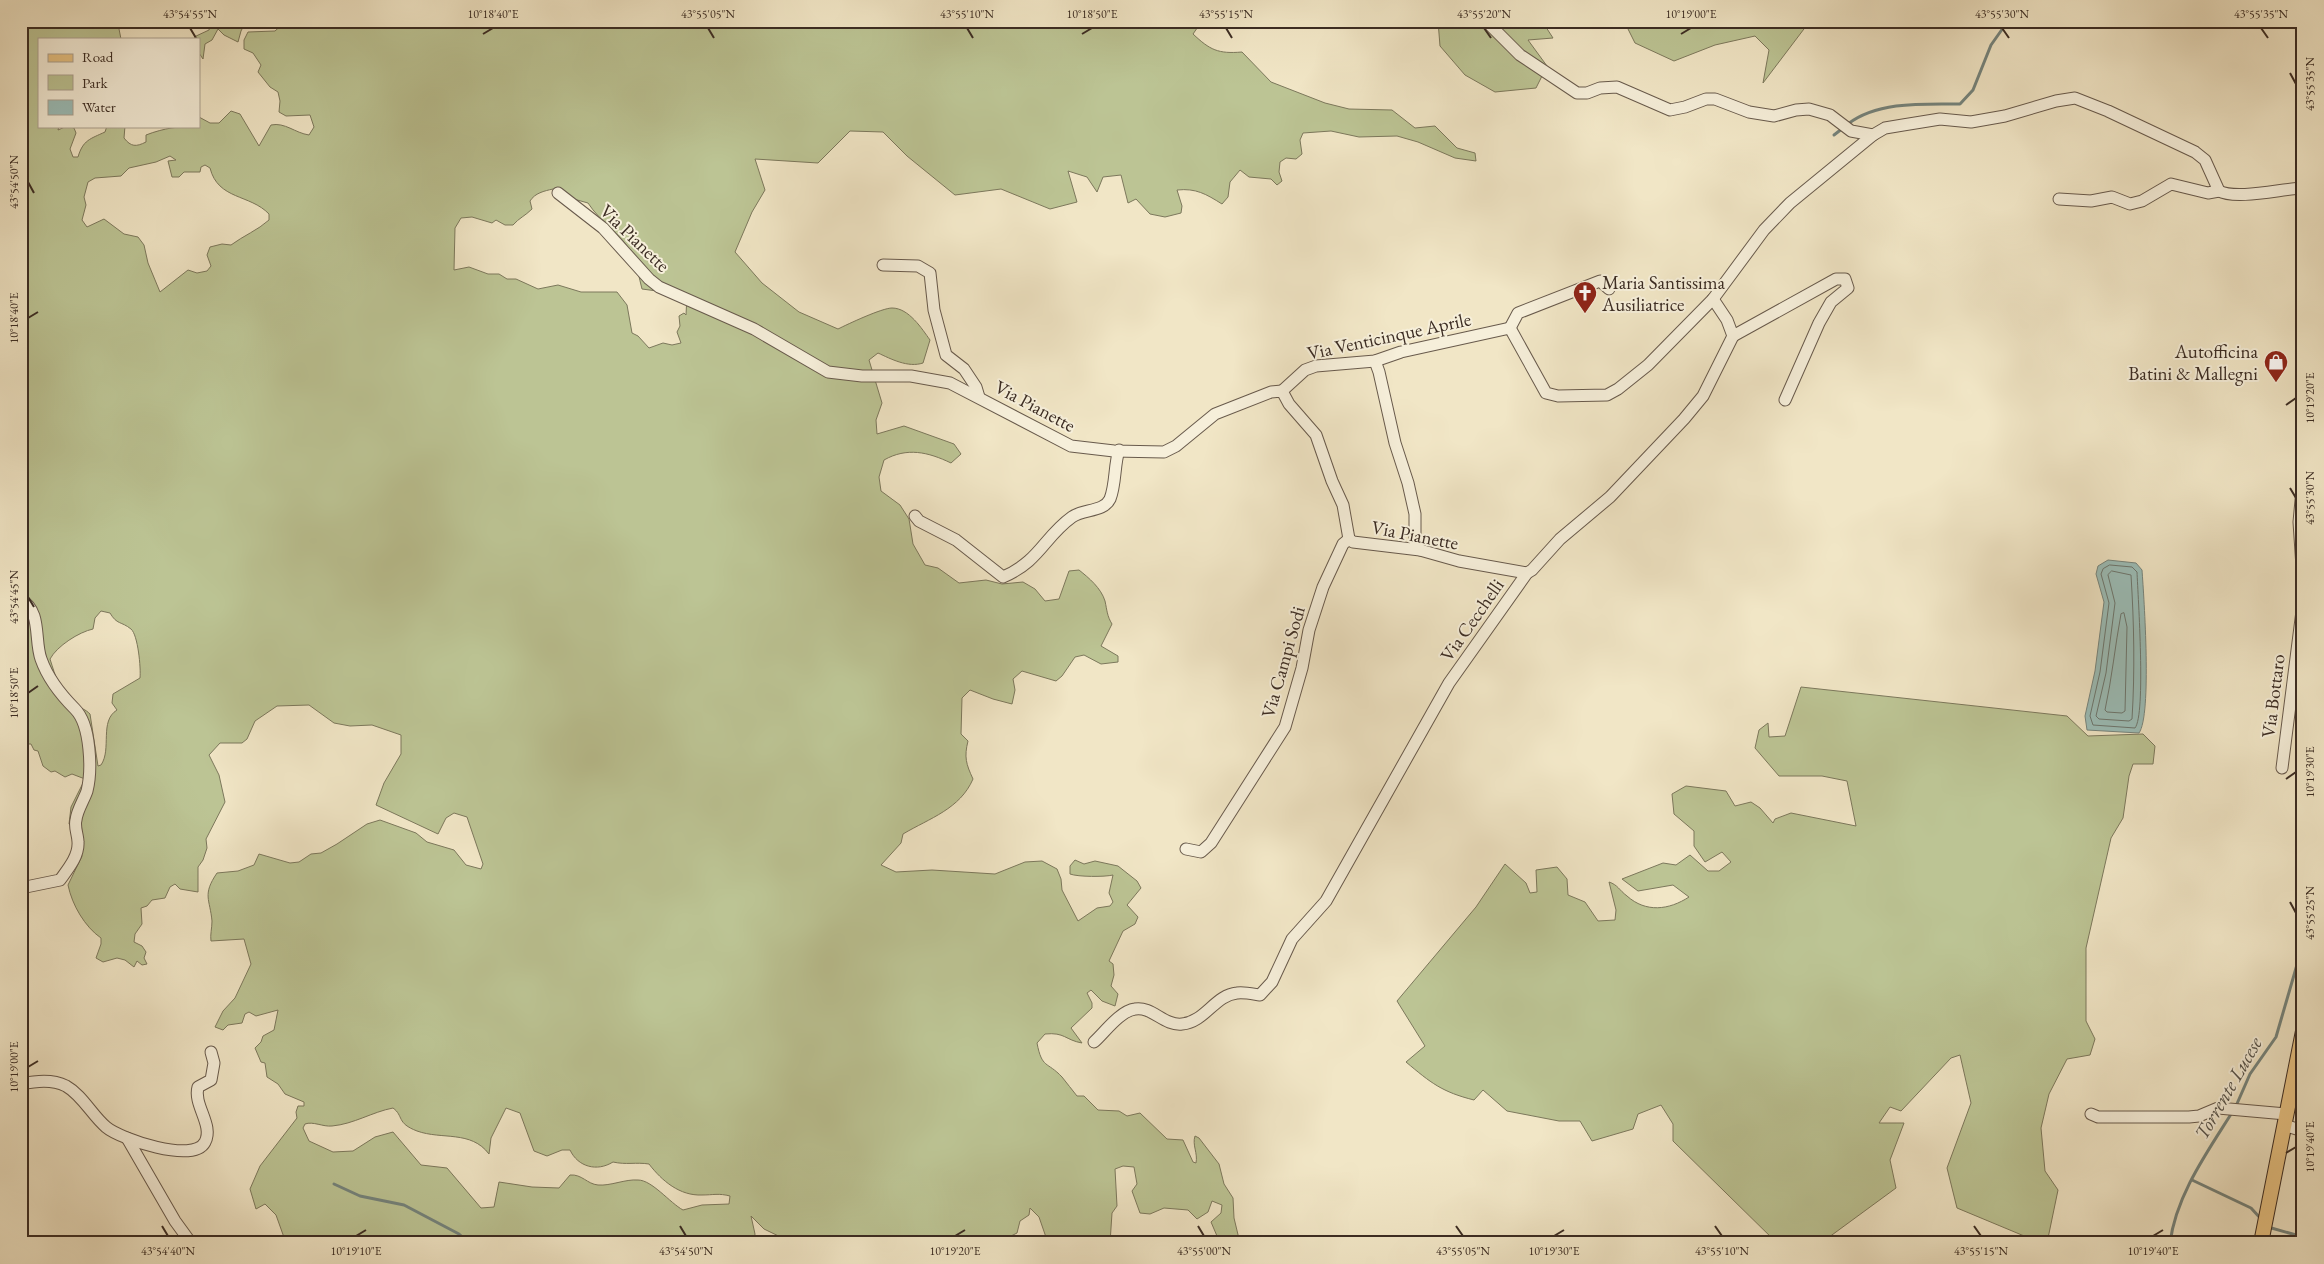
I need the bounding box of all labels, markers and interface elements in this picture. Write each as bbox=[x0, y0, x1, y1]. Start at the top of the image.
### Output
text: 43°54'55"N bbox=[163, 6, 217, 22]
text: 10°18'40"E bbox=[467, 6, 519, 22]
text: 43°55'05"N bbox=[681, 6, 735, 22]
text: 43°55'10"N bbox=[940, 6, 994, 22]
text: 10°18'50"E bbox=[1066, 6, 1118, 22]
text: 43°55'15"N bbox=[1199, 6, 1253, 22]
text: 43°55'20"N bbox=[1457, 6, 1511, 22]
text: 10°19'00"E bbox=[1665, 6, 1717, 22]
text: 43°55'30"N bbox=[1975, 6, 2029, 22]
text: 43°55'35"N bbox=[2234, 6, 2288, 22]
legend bbox=[38, 38, 200, 128]
text: Road bbox=[82, 47, 114, 66]
text: 43°55'35"N bbox=[2302, 57, 2318, 111]
text: Park bbox=[82, 73, 109, 92]
text: Water bbox=[82, 97, 116, 116]
text: 43°54'50"N bbox=[6, 155, 22, 209]
street label: Via Pianette bbox=[595, 198, 675, 278]
place label: Maria Santissima Ausiliatrice bbox=[1601, 270, 1725, 317]
church icon: Maria Santissima Ausiliatrice bbox=[1572, 280, 1598, 314]
text: 10°18'40"E bbox=[6, 292, 22, 344]
street label: Via Venticinque Aprile bbox=[1305, 306, 1473, 366]
place label: Autofficina Batini & Mallegni bbox=[2128, 339, 2258, 386]
shop icon: Autofficina Batini & Mallegni bbox=[2263, 349, 2289, 383]
text: 10°19'20"E bbox=[2302, 372, 2318, 424]
street label: Via Pianette bbox=[990, 374, 1080, 438]
text: 43°55'30"N bbox=[2302, 471, 2318, 525]
street label: Via Pianette bbox=[1369, 514, 1461, 556]
text: 43°54'45"N bbox=[6, 570, 22, 624]
street label: Via Cecchelli bbox=[1434, 574, 1510, 666]
street label: Via Campi Sodi bbox=[1255, 603, 1311, 721]
street label: Via Bottaro bbox=[2255, 653, 2291, 739]
text: 10°18'50"E bbox=[6, 667, 22, 719]
text: 10°19'30"E bbox=[2302, 746, 2318, 798]
text: 43°55'25"N bbox=[2302, 886, 2318, 940]
water label: Torrente Lucese bbox=[2188, 1032, 2268, 1144]
text: 10°19'00"E bbox=[6, 1041, 22, 1093]
text: 10°19'40"E bbox=[2302, 1121, 2318, 1173]
text: 43°54'40"N bbox=[141, 1243, 195, 1259]
text: 10°19'10"E bbox=[330, 1243, 382, 1259]
text: 43°54'50"N bbox=[659, 1243, 713, 1259]
text: 10°19'20"E bbox=[929, 1243, 981, 1259]
text: 43°55'00"N bbox=[1177, 1243, 1231, 1259]
text: 43°55'05"N bbox=[1436, 1243, 1490, 1259]
text: 10°19'30"E bbox=[1528, 1243, 1580, 1259]
text: 43°55'10"N bbox=[1695, 1243, 1749, 1259]
text: 43°55'15"N bbox=[1954, 1243, 2008, 1259]
text: 10°19'40"E bbox=[2127, 1243, 2179, 1259]

